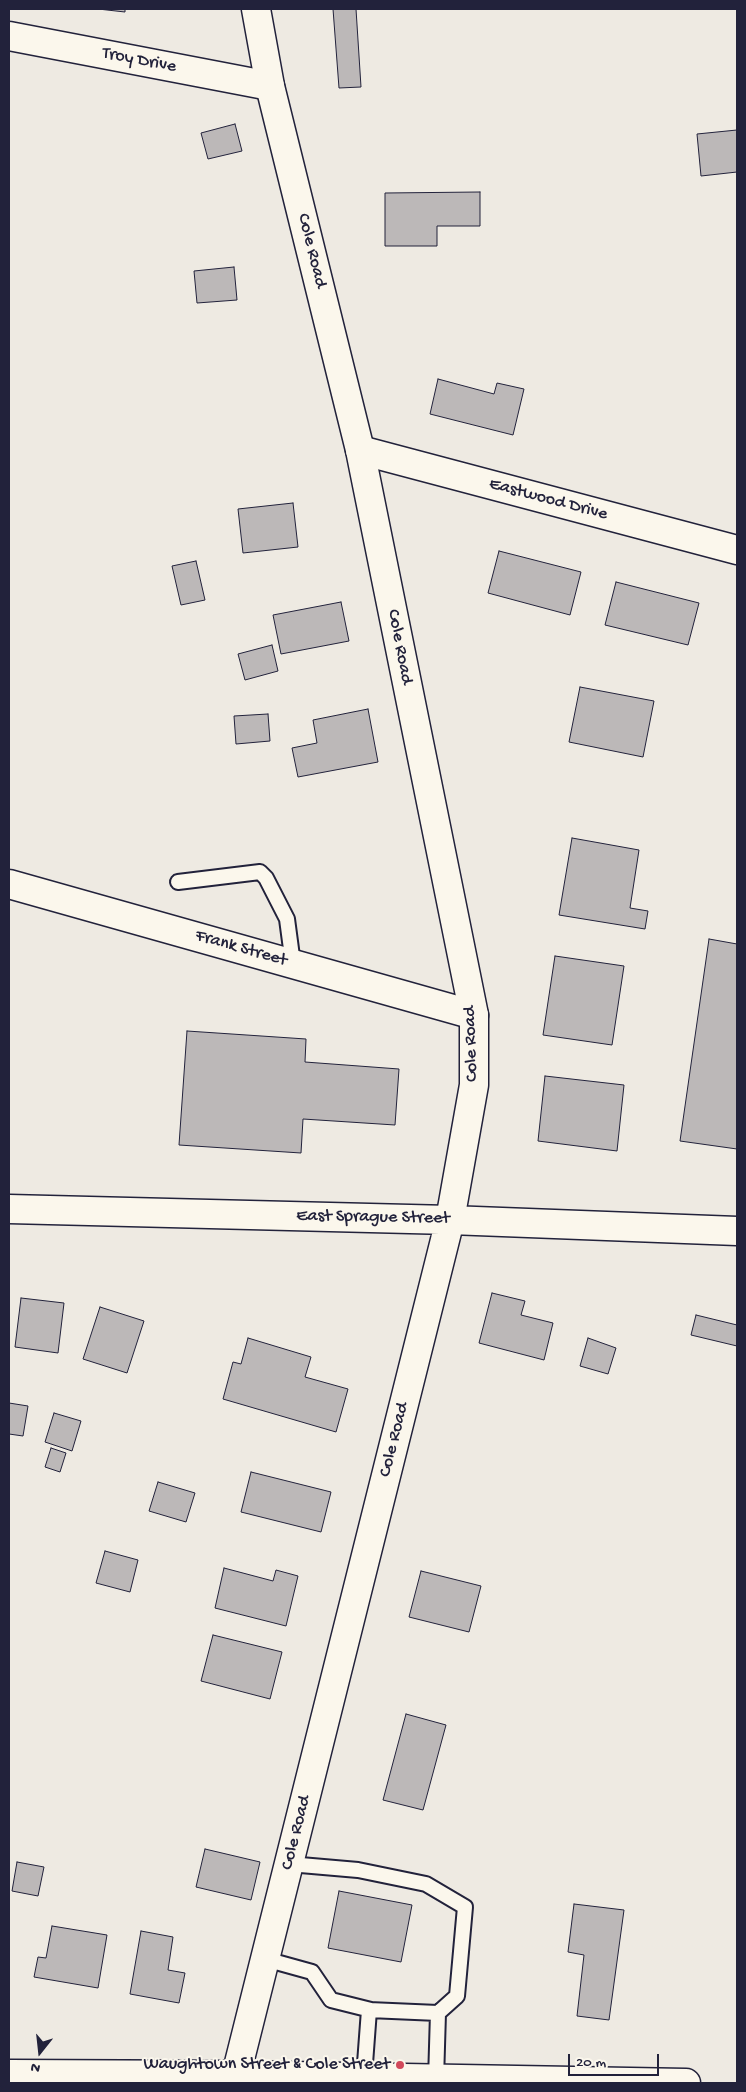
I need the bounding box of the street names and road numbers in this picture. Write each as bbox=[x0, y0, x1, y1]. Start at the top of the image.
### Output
street label: Troy Drive bbox=[100, 43, 178, 79]
street label: Cole Road bbox=[291, 212, 331, 290]
street label: Eastwood Drive bbox=[486, 474, 610, 526]
street label: Cole Road bbox=[381, 608, 417, 686]
street label: Frank Street bbox=[193, 926, 289, 972]
street label: Cole Road bbox=[460, 1006, 484, 1082]
street label: East Sprague Street bbox=[296, 1206, 450, 1230]
street label: Cole Road bbox=[375, 1401, 415, 1479]
street label: Cole Road bbox=[277, 1794, 317, 1872]

